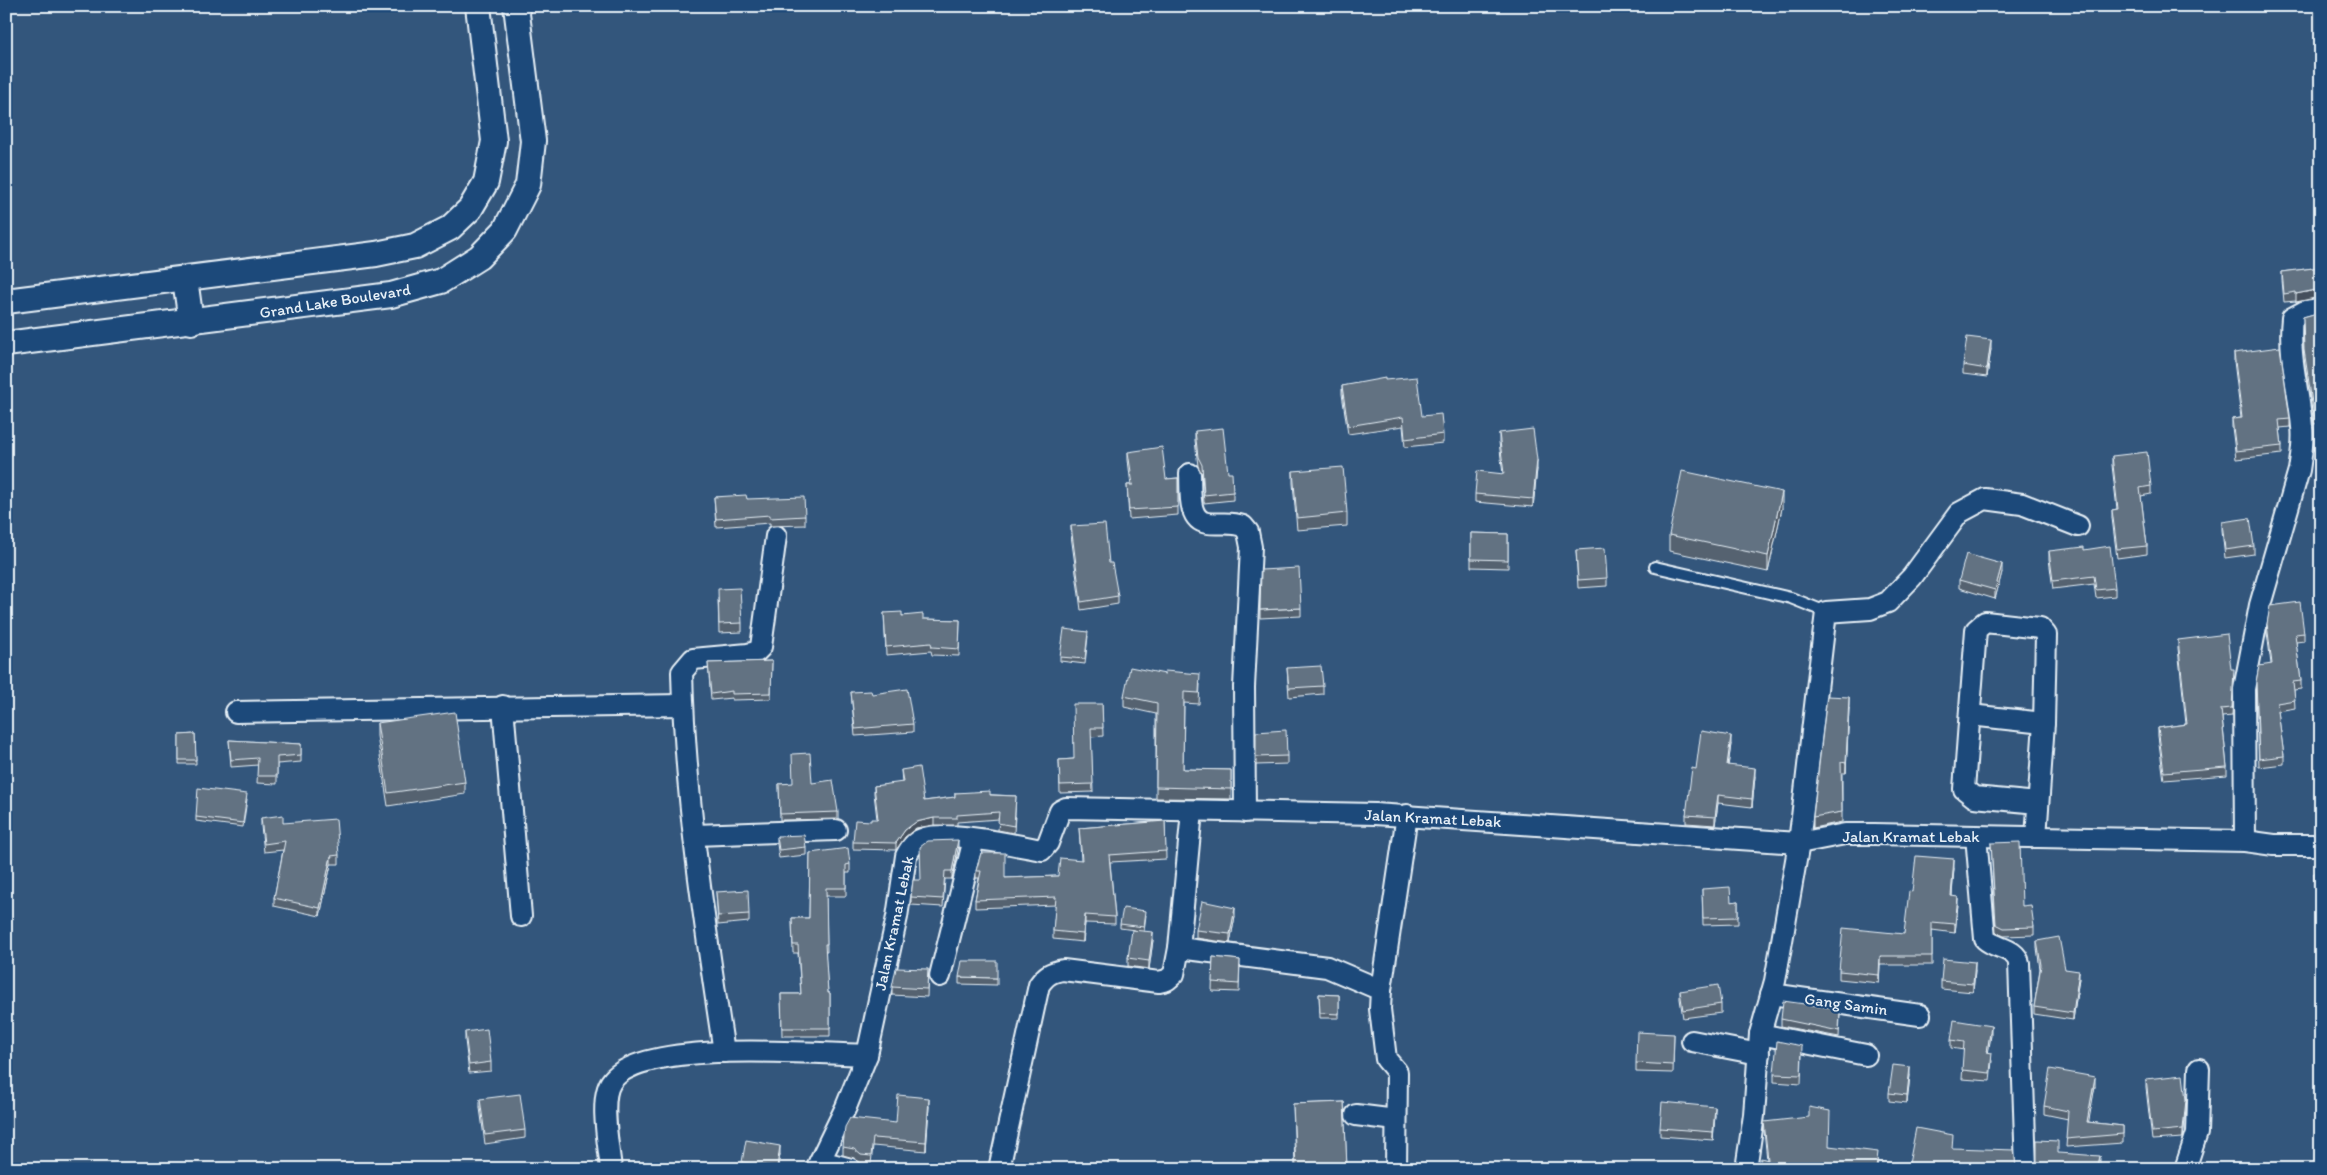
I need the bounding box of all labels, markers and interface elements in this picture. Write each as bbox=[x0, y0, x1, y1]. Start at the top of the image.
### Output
street label: Grand Lake Boulevard bbox=[258, 280, 412, 322]
street label: Jalan Kramat Lebak bbox=[1364, 805, 1503, 831]
street label: Jalan Kramat Lebak bbox=[1842, 827, 1980, 846]
street label: Jalan Kramat Lebak bbox=[870, 853, 918, 992]
street label: Gang Samin bbox=[1803, 989, 1889, 1019]

